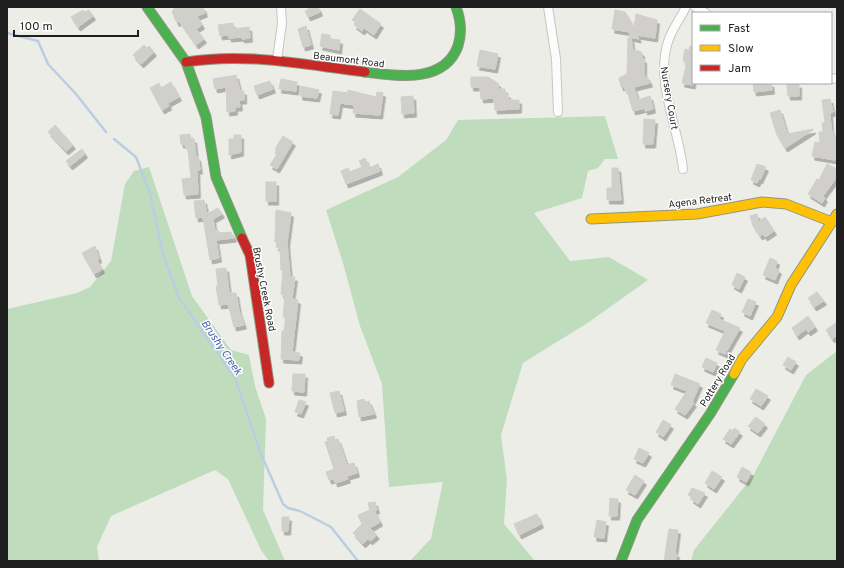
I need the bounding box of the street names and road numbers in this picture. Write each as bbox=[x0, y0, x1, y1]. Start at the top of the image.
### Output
street label: Beaumont Road bbox=[312, 50, 385, 71]
street label: Nursery Court bbox=[657, 66, 681, 131]
street label: Agena Retreat bbox=[668, 191, 733, 212]
street label: Brushy Creek Road bbox=[249, 246, 278, 333]
street label: Pottery Road bbox=[697, 352, 739, 410]

